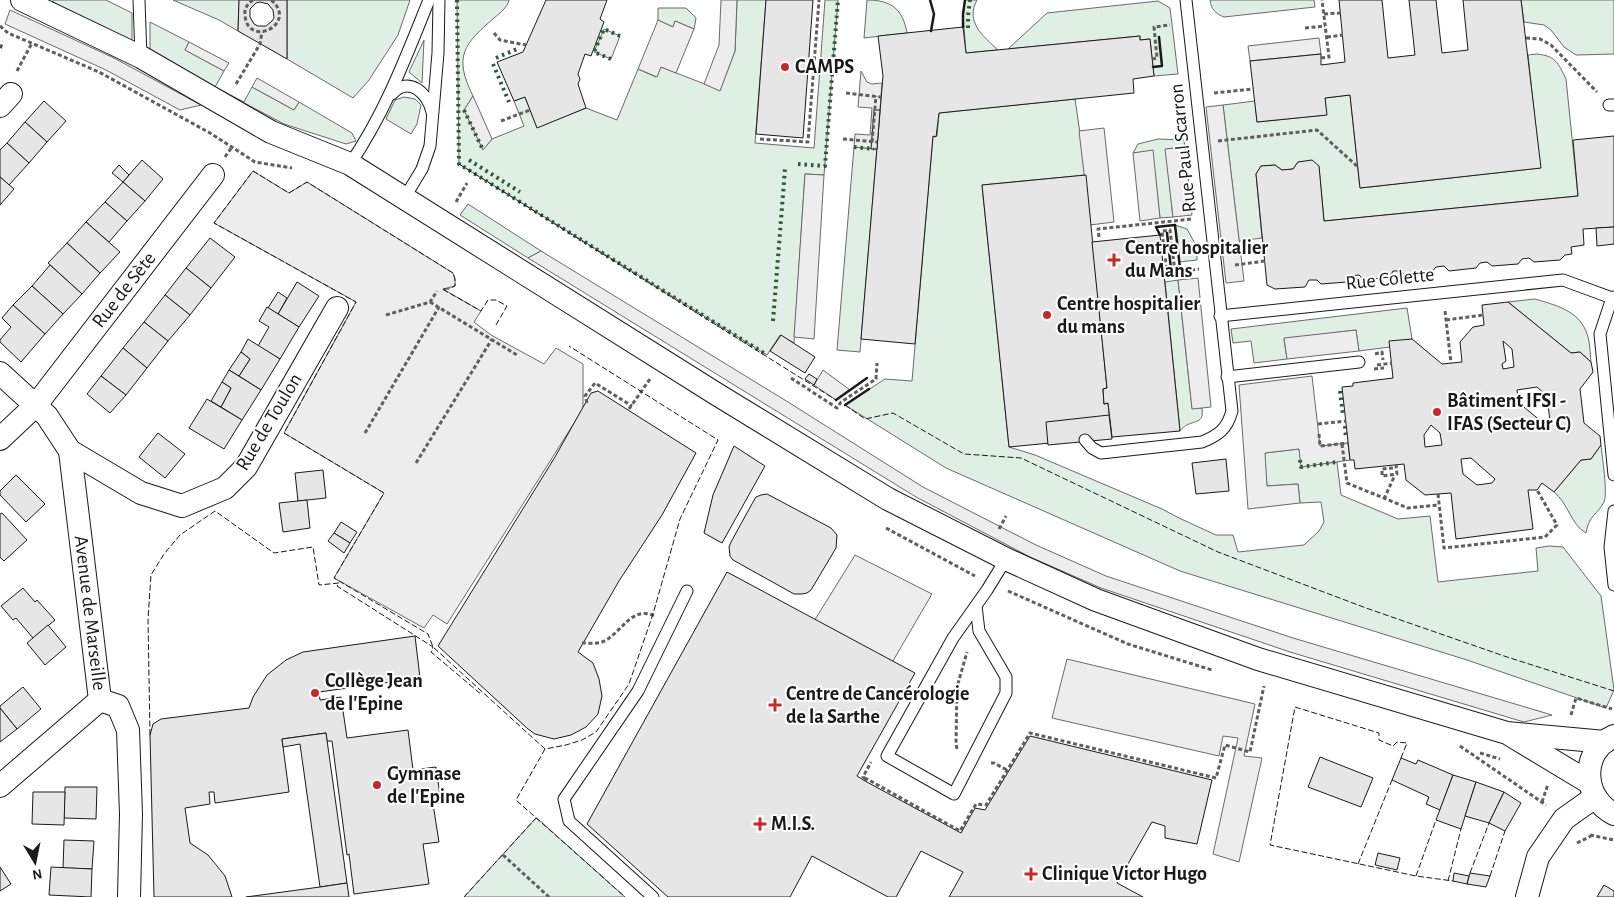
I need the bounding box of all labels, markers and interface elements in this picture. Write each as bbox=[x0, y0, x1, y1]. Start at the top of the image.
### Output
place label: CAMPS bbox=[795, 57, 854, 77]
marker: CAMPS bbox=[779, 61, 791, 73]
street label: Rue Paul Scarron bbox=[1166, 83, 1200, 213]
place label: Centre hospitalier du Mans bbox=[1125, 238, 1268, 281]
street label: Rue de Sète bbox=[88, 248, 160, 332]
marker: Centre hospitalier du Mans bbox=[1107, 253, 1121, 267]
street label: Rue Colette bbox=[1345, 264, 1435, 294]
place label: Centre hospitalier du mans bbox=[1057, 294, 1200, 337]
marker: Centre hospitalier du mans bbox=[1041, 309, 1053, 321]
street label: Rue de Toulon bbox=[232, 370, 306, 474]
place label: Bâtiment IFSI - IFAS (Secteur C) bbox=[1447, 391, 1572, 434]
marker: Bâtiment IFSI - IFAS (Secteur C) bbox=[1431, 406, 1443, 418]
street label: Avenue de Marseille bbox=[71, 534, 109, 692]
place label: Collège Jean de l'Epine bbox=[325, 671, 423, 714]
place label: Centre de Cancérologie de la Sarthe bbox=[786, 684, 969, 727]
marker: Collège Jean de l'Epine bbox=[309, 687, 321, 699]
marker: Centre de Cancérologie de la Sarthe bbox=[768, 698, 782, 712]
place label: Gymnase de l'Epine bbox=[387, 764, 465, 807]
marker: Gymnase de l'Epine bbox=[371, 779, 383, 791]
place label: M.I.S. bbox=[771, 814, 815, 834]
marker: M.I.S. bbox=[753, 817, 767, 831]
north arrow bbox=[10, 837, 60, 887]
place label: Clinique Victor Hugo bbox=[1042, 864, 1207, 884]
text: N bbox=[31, 866, 43, 882]
marker: Clinique Victor Hugo bbox=[1024, 867, 1038, 881]

